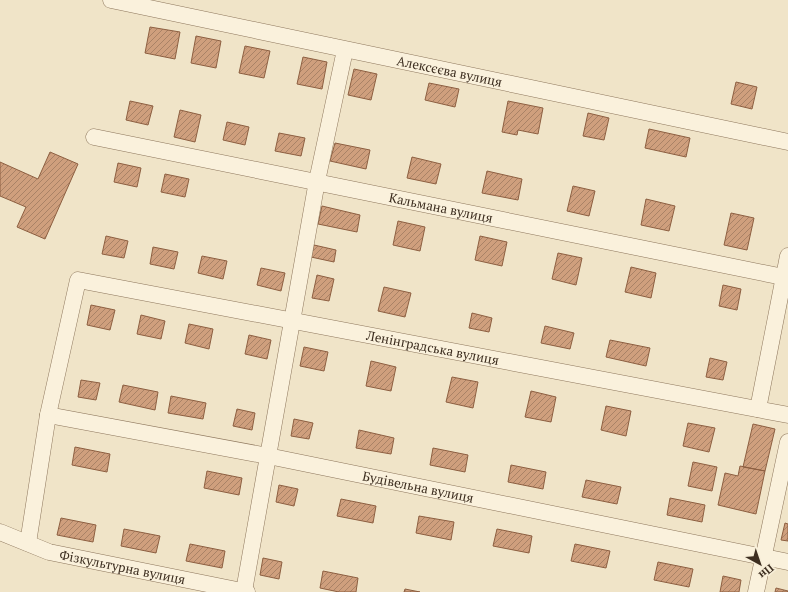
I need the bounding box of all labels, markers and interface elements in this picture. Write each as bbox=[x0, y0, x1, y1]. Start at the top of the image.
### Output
street label: Алексєєва вулиця bbox=[395, 51, 504, 91]
street label: Кальмана вулиця bbox=[387, 188, 495, 227]
street label: Ленінградська вулиця bbox=[364, 326, 501, 369]
street label: Будівельна вулиця bbox=[361, 466, 475, 507]
north arrow bbox=[740, 544, 780, 584]
street label: Фiзкультурна вулиця bbox=[58, 545, 187, 588]
text: Пн bbox=[756, 561, 777, 582]

